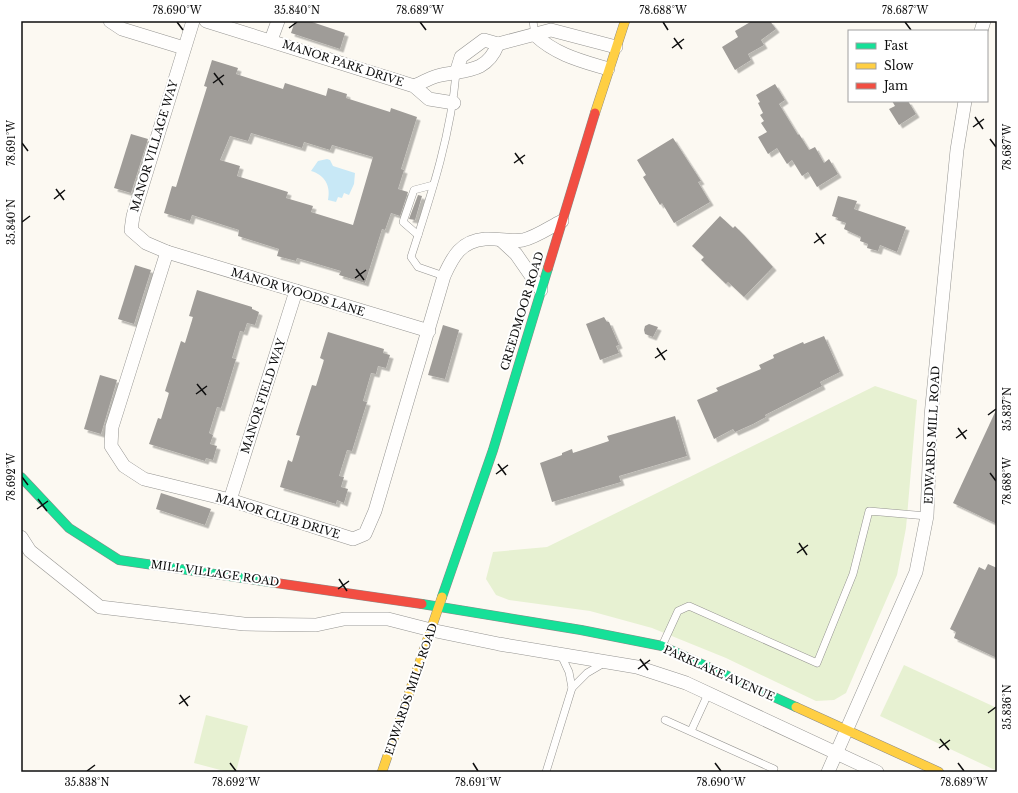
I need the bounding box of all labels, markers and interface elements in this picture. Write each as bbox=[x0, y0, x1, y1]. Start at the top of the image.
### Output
text: 78.690°W bbox=[153, 4, 202, 17]
text: 35.840°N bbox=[274, 4, 320, 17]
text: 78.689°W bbox=[396, 4, 444, 17]
text: 78.688°W bbox=[639, 4, 687, 17]
text: 78.687°W bbox=[882, 4, 928, 17]
legend bbox=[848, 30, 988, 102]
street label: MANOR PARK DRIVE bbox=[280, 37, 406, 89]
text: Fast bbox=[884, 38, 909, 53]
text: Slow bbox=[884, 58, 914, 73]
street label: MANOR VILLAGE WAY bbox=[127, 77, 181, 214]
text: Jam bbox=[882, 78, 908, 93]
text: 78.691°W bbox=[5, 120, 18, 166]
text: 78.687°W bbox=[1001, 124, 1014, 170]
text: 35.840°N bbox=[5, 199, 18, 245]
street label: CREEDMOOR ROAD bbox=[497, 250, 547, 372]
street label: MANOR WOODS LANE bbox=[229, 265, 367, 319]
street label: MANOR FIELD WAY bbox=[238, 336, 289, 455]
street label: EDWARDS MILL ROAD bbox=[921, 365, 943, 505]
text: 35.837°N bbox=[1001, 387, 1014, 431]
text: 78.692°W bbox=[5, 453, 18, 501]
text: 78.688°W bbox=[1001, 457, 1014, 505]
street label: MANOR CLUB DRIVE bbox=[214, 490, 342, 542]
street label: MILL VILLAGE ROAD bbox=[150, 557, 281, 589]
street label: EDWARDS MILL ROAD bbox=[382, 621, 440, 757]
street label: PARKLAKE AVENUE bbox=[661, 642, 777, 704]
text: 35.836°N bbox=[1001, 684, 1014, 730]
text: 35.838°N bbox=[64, 776, 110, 789]
text: 78.692°W bbox=[212, 776, 260, 789]
text: 78.691°W bbox=[455, 776, 501, 789]
text: 78.690°W bbox=[697, 776, 746, 789]
text: 78.689°W bbox=[940, 776, 988, 789]

